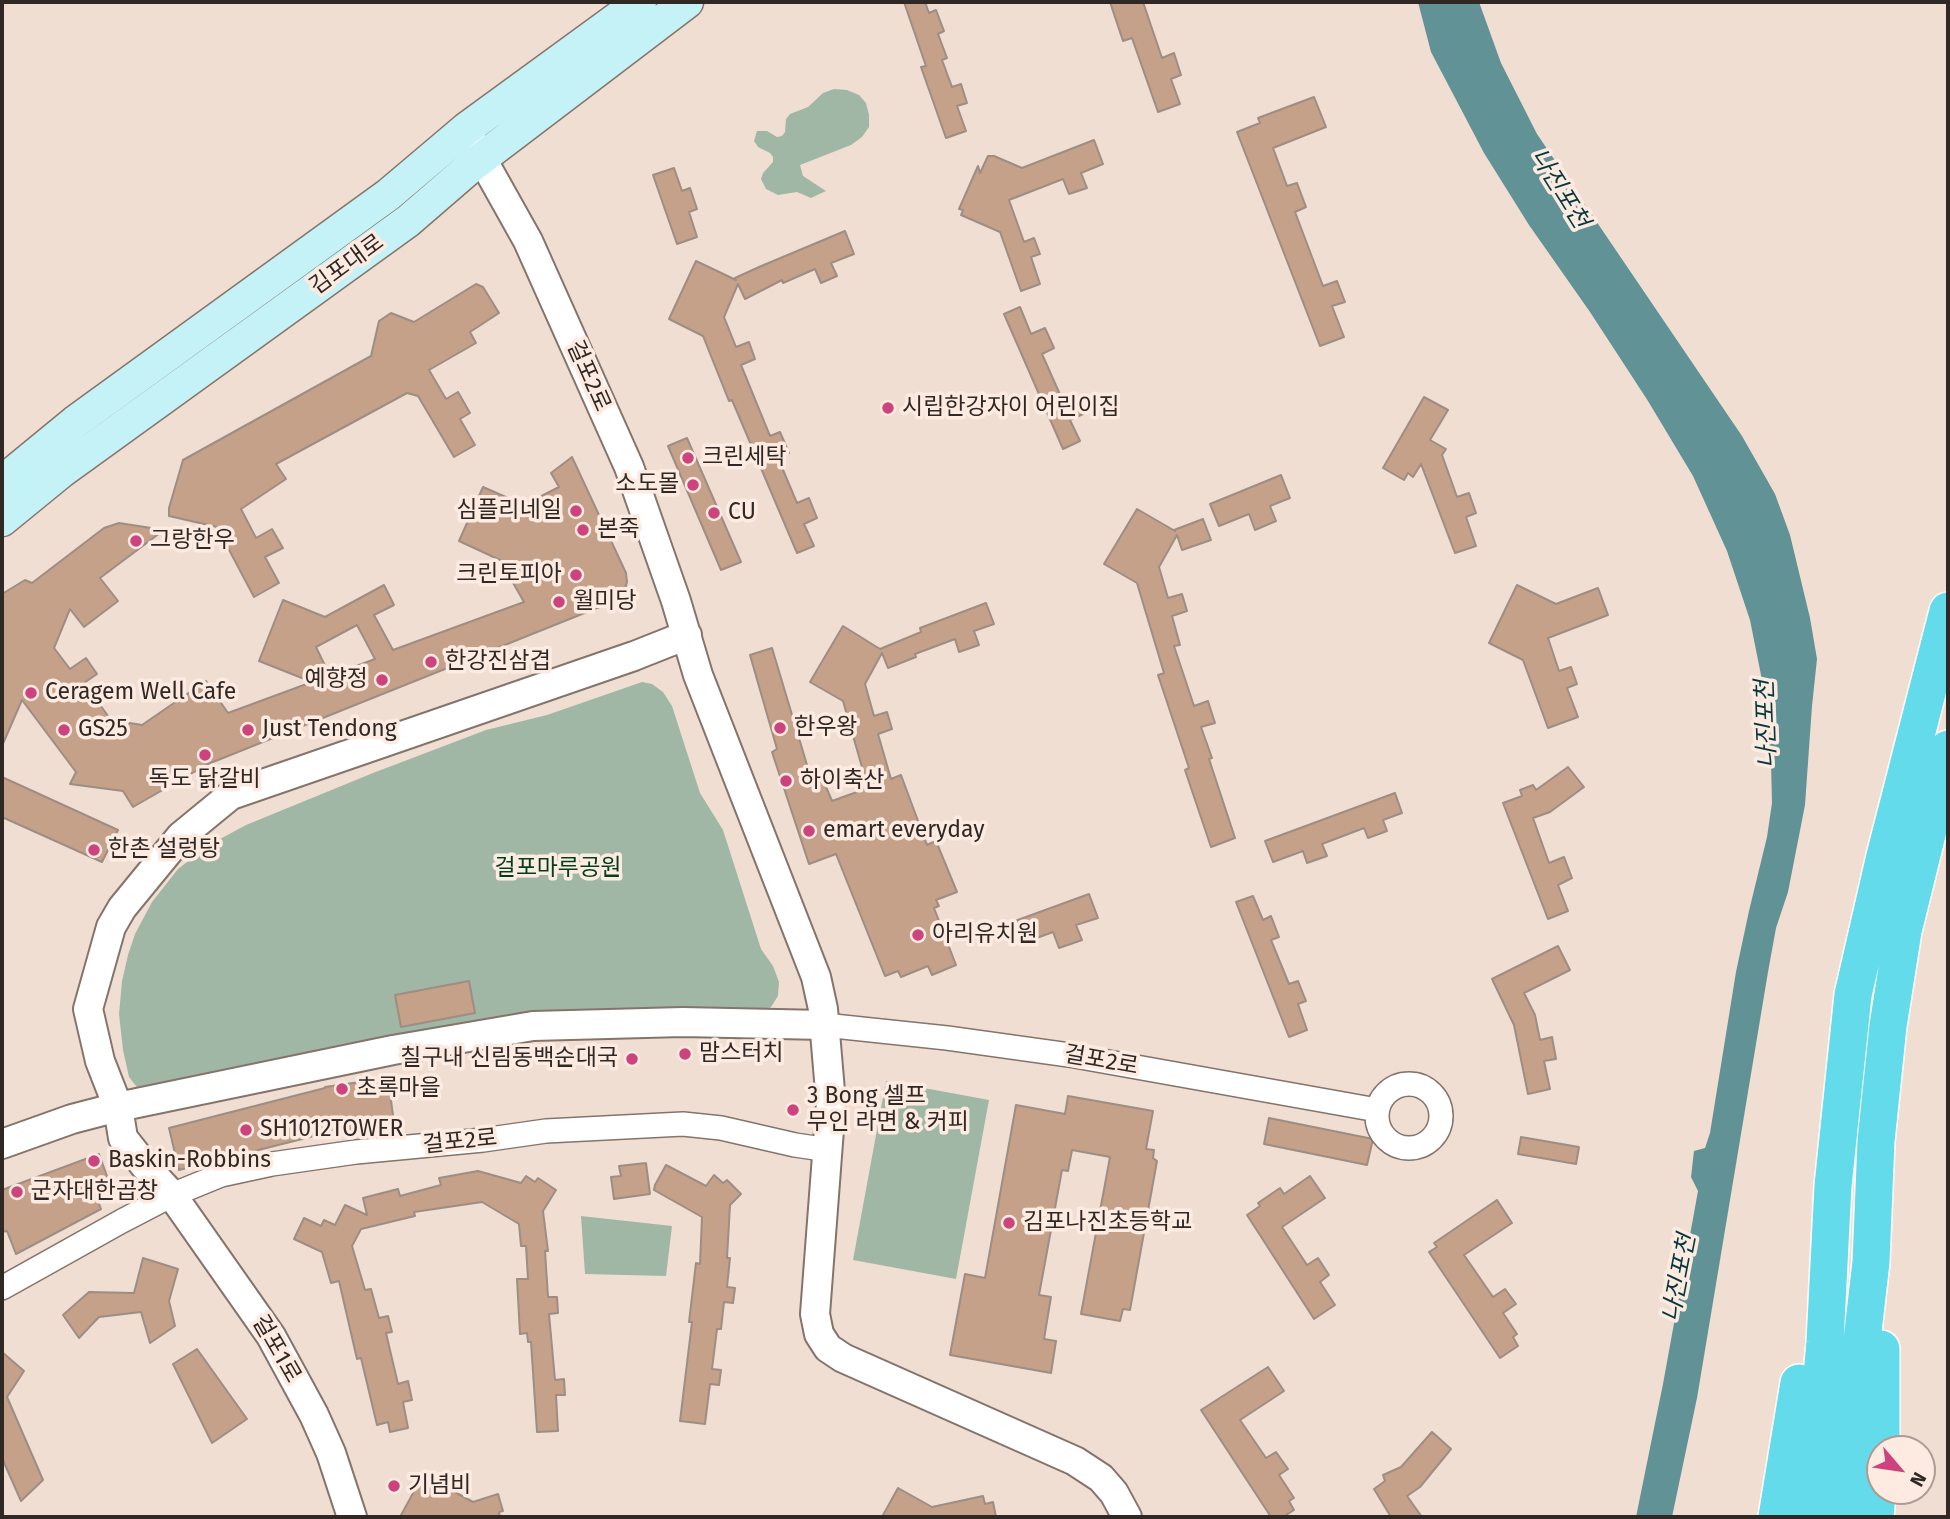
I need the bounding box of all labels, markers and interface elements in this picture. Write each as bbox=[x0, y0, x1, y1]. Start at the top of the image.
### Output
water label: 나진포천 bbox=[1523, 144, 1595, 234]
street label: 김포대로 bbox=[305, 229, 389, 301]
street label: 걸포2로 bbox=[560, 336, 616, 416]
place label: 시립한강자이 어린이집 bbox=[902, 394, 1120, 422]
marker: 시립한강자이 어린이집 bbox=[880, 400, 896, 416]
place label: 크린세탁 bbox=[702, 444, 787, 472]
marker: 크린세탁 bbox=[680, 450, 696, 466]
place label: 소도몰 bbox=[616, 471, 679, 499]
marker: 소도몰 bbox=[685, 477, 701, 493]
place label: 심플리네일 bbox=[456, 497, 562, 525]
place label: CU bbox=[728, 499, 756, 527]
marker: 심플리네일 bbox=[568, 503, 584, 519]
marker: CU bbox=[706, 505, 722, 521]
place label: 본죽 bbox=[597, 516, 639, 544]
marker: 본죽 bbox=[575, 522, 591, 538]
place label: 그랑한우 bbox=[150, 527, 235, 555]
marker: 그랑한우 bbox=[128, 533, 144, 549]
place label: 크린토피아 bbox=[456, 561, 562, 589]
marker: 크린토피아 bbox=[568, 567, 584, 583]
place label: 월미당 bbox=[573, 588, 636, 616]
marker: 월미당 bbox=[551, 594, 567, 610]
place label: 한강진삼겹 bbox=[445, 648, 551, 676]
marker: 한강진삼겹 bbox=[423, 654, 439, 670]
place label: 예향정 bbox=[305, 666, 368, 694]
marker: 예향정 bbox=[374, 672, 390, 688]
place label: Ceragem Well Cafe bbox=[45, 679, 236, 707]
water label: 나진포천 bbox=[1751, 679, 1783, 769]
marker: Ceragem Well Cafe bbox=[23, 685, 39, 701]
place label: 한우왕 bbox=[794, 714, 857, 742]
place label: GS25 bbox=[78, 716, 128, 744]
place label: Just Tendong bbox=[262, 716, 397, 744]
marker: 한우왕 bbox=[772, 720, 788, 736]
marker: GS25 bbox=[56, 722, 72, 738]
marker: Just Tendong bbox=[240, 722, 256, 738]
marker: 독도 닭갈비 bbox=[197, 747, 213, 763]
place label: 독도 닭갈비 bbox=[149, 766, 261, 794]
place label: 하이축산 bbox=[800, 767, 885, 795]
marker: 하이축산 bbox=[778, 773, 794, 789]
place label: emart everyday bbox=[823, 817, 985, 845]
marker: emart everyday bbox=[801, 823, 817, 839]
place label: 한촌 설렁탕 bbox=[108, 836, 220, 864]
marker: 한촌 설렁탕 bbox=[86, 842, 102, 858]
park label: 걸포마루공원 bbox=[495, 855, 621, 883]
place label: 아리유치원 bbox=[932, 921, 1038, 949]
marker: 아리유치원 bbox=[910, 927, 926, 943]
place label: 맘스터치 bbox=[699, 1040, 784, 1068]
street label: 걸포2로 bbox=[1062, 1041, 1140, 1081]
place label: 칠구내 신림동백순대국 bbox=[400, 1045, 618, 1073]
marker: 맘스터치 bbox=[677, 1046, 693, 1062]
marker: 칠구내 신림동백순대국 bbox=[624, 1051, 640, 1067]
place label: 초록마을 bbox=[356, 1075, 441, 1103]
marker: 초록마을 bbox=[334, 1081, 350, 1097]
place label: 3 Bong 셀프 무인 라면 & 커피 bbox=[807, 1083, 969, 1137]
marker: 3 Bong 셀프 무인 라면 & 커피 bbox=[785, 1102, 801, 1118]
place label: SH1012TOWER bbox=[260, 1116, 403, 1144]
marker: SH1012TOWER bbox=[238, 1122, 254, 1138]
street label: 걸포2로 bbox=[421, 1124, 499, 1160]
place label: Baskin-Robbins bbox=[108, 1147, 271, 1175]
marker: Baskin-Robbins bbox=[86, 1153, 102, 1169]
place label: 군자대한곱창 bbox=[31, 1178, 158, 1206]
marker: 군자대한곱창 bbox=[9, 1184, 25, 1200]
place label: 김포나진초등학교 bbox=[1023, 1209, 1192, 1237]
marker: 김포나진초등학교 bbox=[1001, 1215, 1017, 1231]
water label: 나진포천 bbox=[1657, 1232, 1703, 1324]
street label: 걸포1로 bbox=[246, 1310, 306, 1388]
north arrow bbox=[1866, 1435, 1936, 1505]
text: N bbox=[1905, 1468, 1931, 1491]
place label: 기념비 bbox=[408, 1472, 471, 1500]
marker: 기념비 bbox=[386, 1478, 402, 1494]

